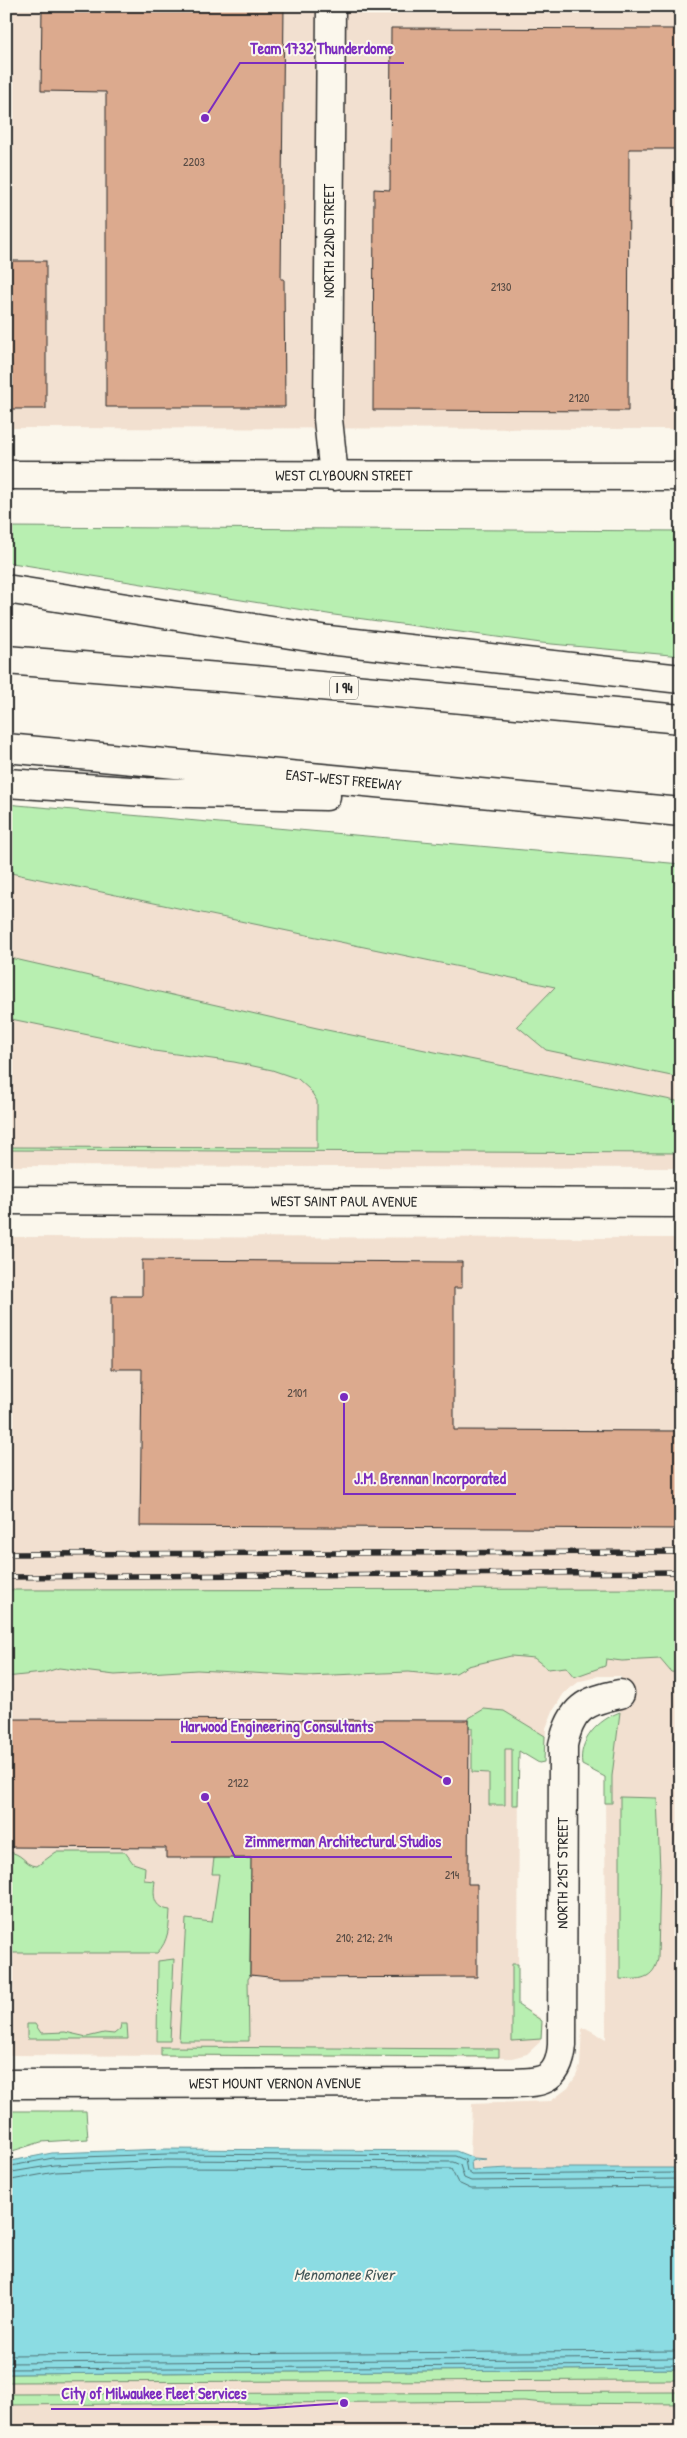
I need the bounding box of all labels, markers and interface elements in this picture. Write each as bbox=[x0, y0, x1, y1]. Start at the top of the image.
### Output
callout: Team 1732 Thunderdome bbox=[240, 32, 404, 63]
text: Team 1732 Thunderdome bbox=[249, 37, 394, 59]
house number: 2203 bbox=[183, 153, 205, 170]
street label: NORTH 22ND STREET bbox=[318, 183, 339, 298]
house number: 2130 bbox=[491, 278, 511, 295]
house number: 2120 bbox=[569, 389, 589, 406]
street label: WEST CLYBOURN STREET bbox=[275, 464, 414, 486]
road number: I 94 bbox=[330, 676, 358, 700]
street label: EAST-WEST FREEWAY bbox=[285, 764, 403, 795]
street label: WEST SAINT PAUL AVENUE bbox=[271, 1190, 418, 1212]
house number: 2101 bbox=[287, 1384, 307, 1401]
callout: J.M. Brennan Incorporated bbox=[344, 1463, 516, 1494]
text: J.M. Brennan Incorporated bbox=[354, 1467, 507, 1490]
callout: Harwood Engineering Consultants bbox=[171, 1711, 383, 1742]
text: Harwood Engineering Consultants bbox=[181, 1715, 374, 1738]
house number: 2122 bbox=[227, 1774, 249, 1791]
street label: NORTH 21ST STREET bbox=[551, 1816, 573, 1929]
callout: Zimmerman Architectural Studios bbox=[235, 1826, 452, 1857]
text: Zimmerman Architectural Studios bbox=[245, 1830, 442, 1852]
house number: 214 bbox=[445, 1866, 460, 1883]
house number: 210; 212; 214 bbox=[336, 1929, 393, 1946]
street label: WEST MOUNT VERNON AVENUE bbox=[189, 2072, 361, 2094]
water label: Menomonee River bbox=[294, 2263, 396, 2285]
callout: City of Milwaukee Fleet Services bbox=[51, 2378, 257, 2409]
text: City of Milwaukee Fleet Services bbox=[61, 2382, 248, 2405]

